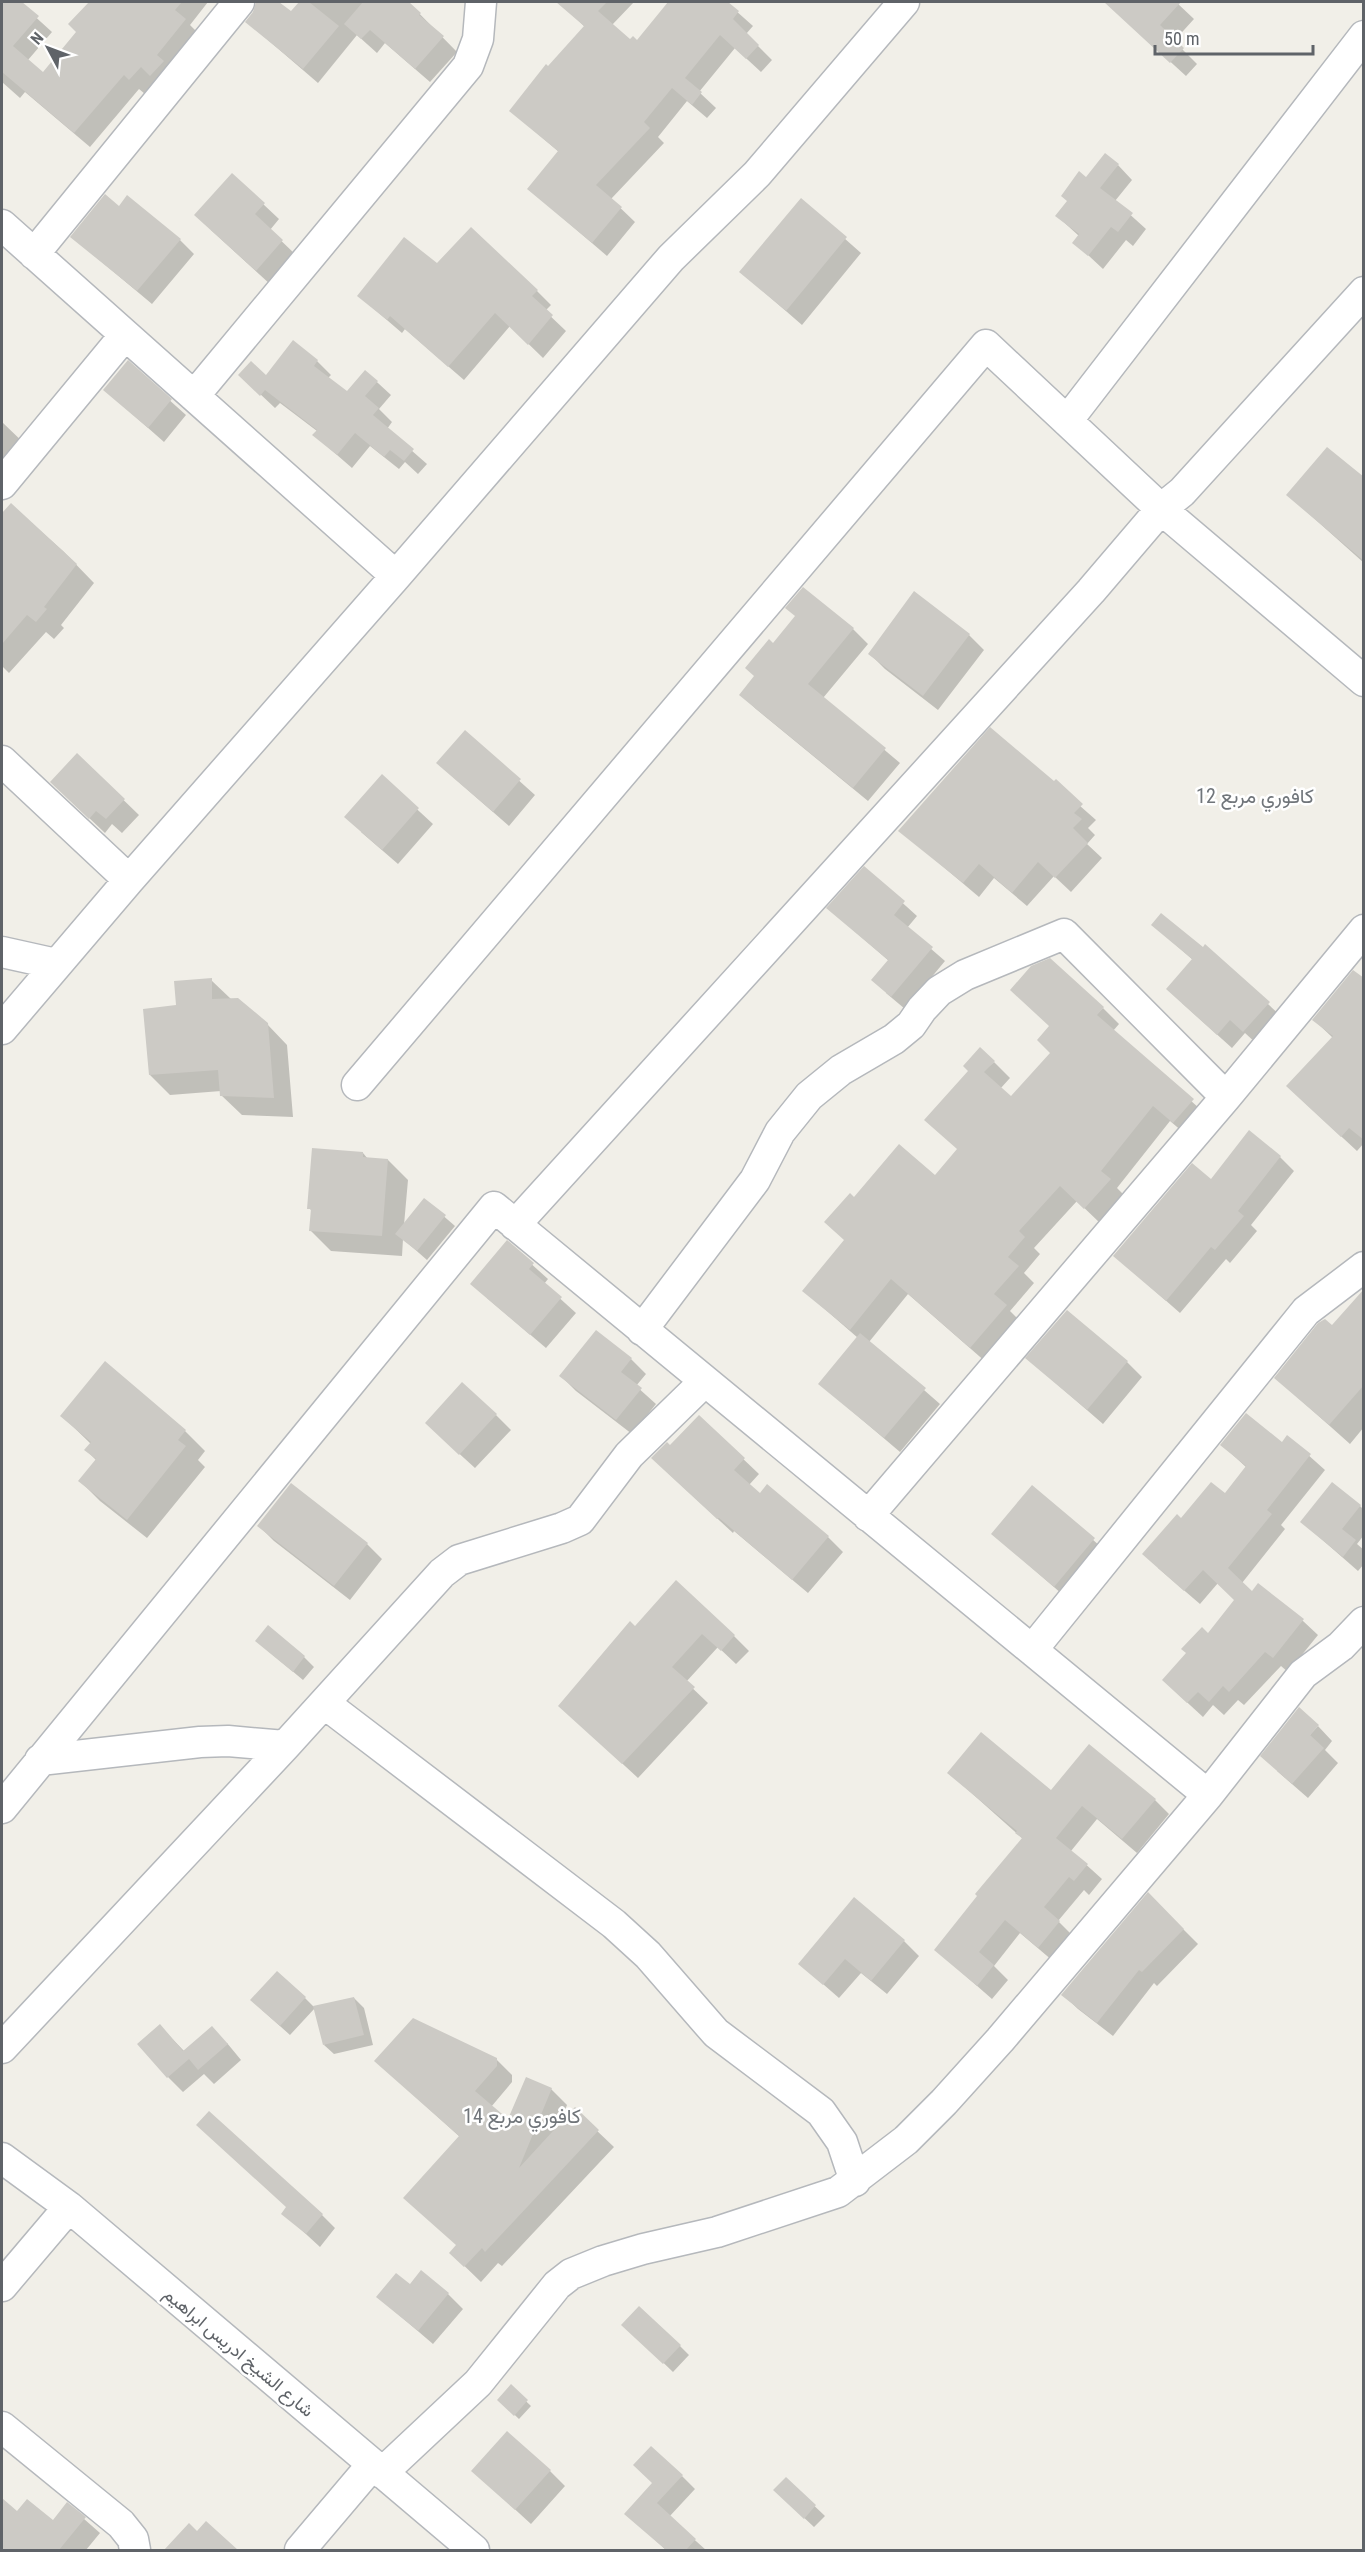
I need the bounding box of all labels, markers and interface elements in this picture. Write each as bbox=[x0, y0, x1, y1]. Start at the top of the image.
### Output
north arrow bbox=[18, 18, 78, 78]
scale bar bbox=[1155, 18, 1312, 56]
text: 50 m bbox=[1164, 28, 1199, 49]
text: N bbox=[27, 29, 47, 48]
district label: كافوري مربع 12 bbox=[1196, 784, 1314, 813]
district label: كافوري مربع 14 bbox=[463, 2104, 581, 2133]
street label: شارع الشيخ ادريس ابراهيم bbox=[158, 2283, 318, 2423]

